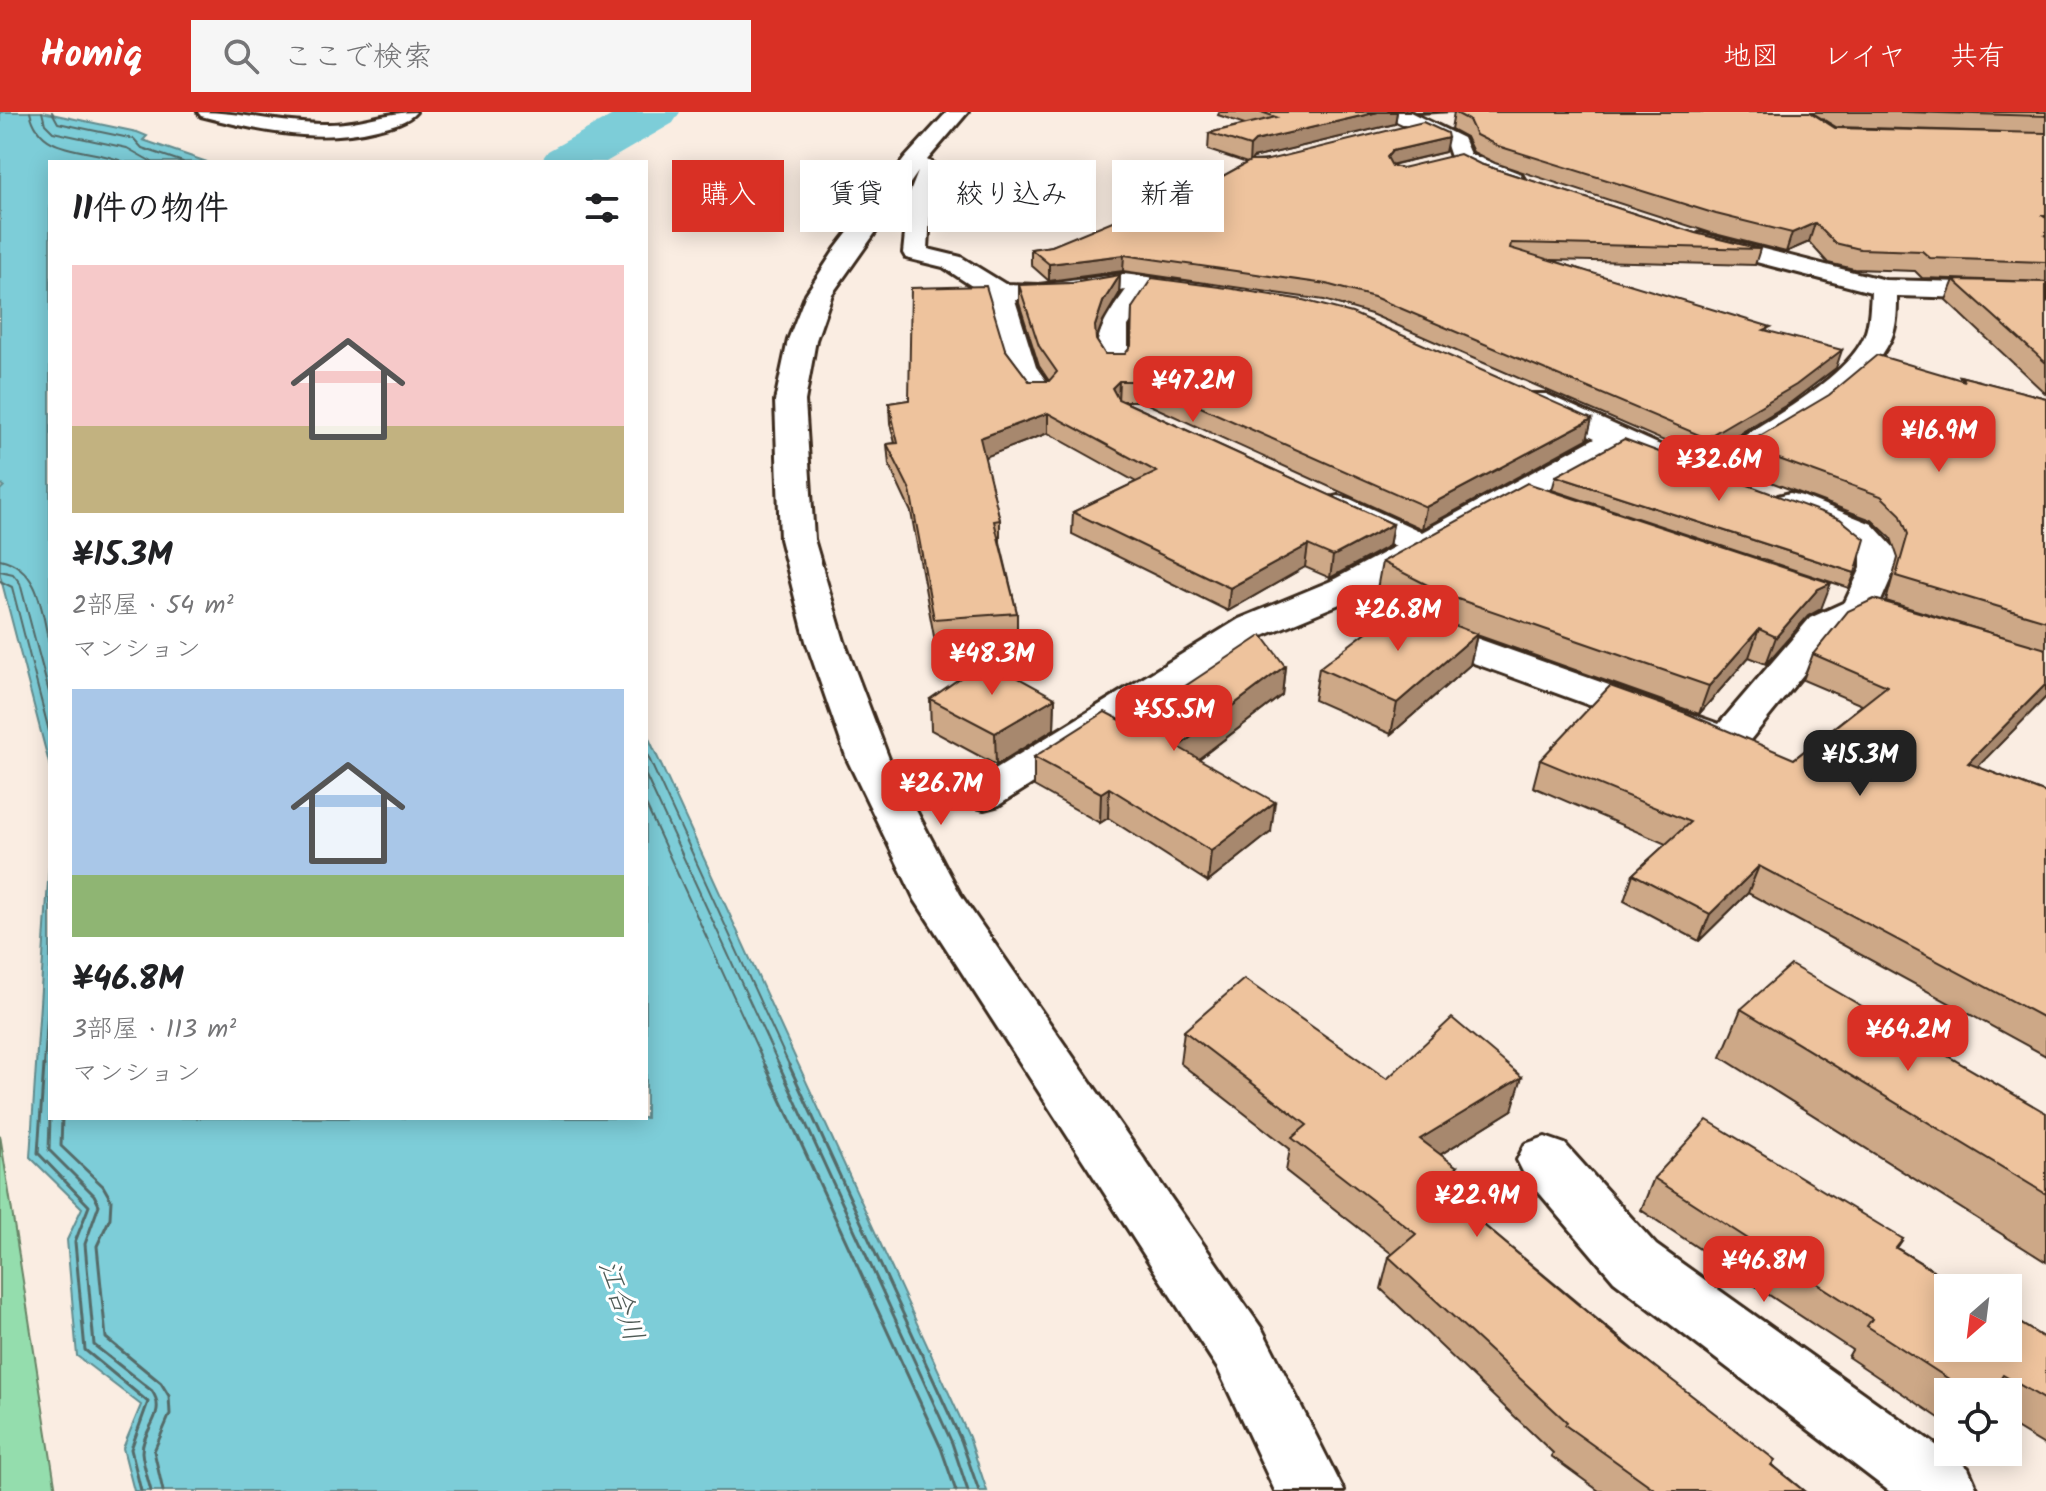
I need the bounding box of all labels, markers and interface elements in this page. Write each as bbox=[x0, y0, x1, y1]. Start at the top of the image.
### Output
search box bbox=[191, 20, 751, 92]
text: Homiq bbox=[40, 26, 143, 86]
icon: search bbox=[219, 34, 263, 78]
text: ここで検索 bbox=[283, 34, 433, 82]
text: 地図 bbox=[1723, 35, 1779, 80]
text: レイヤ bbox=[1823, 35, 1906, 80]
text: 共有 bbox=[1950, 35, 2006, 80]
chip: 購入 bbox=[672, 160, 784, 232]
chip: 賃貸 bbox=[800, 160, 912, 232]
chip: 絞り込み bbox=[928, 160, 1096, 232]
chip: 新着 bbox=[1112, 160, 1224, 232]
text: 11件の物件 bbox=[72, 183, 229, 237]
icon: filters bbox=[580, 186, 624, 230]
icon: home bbox=[276, 317, 420, 461]
pin: ¥47.2M bbox=[1128, 356, 1258, 424]
text: ¥47.2M bbox=[1151, 361, 1235, 403]
pin: ¥16.9M bbox=[1874, 406, 2004, 474]
text: ¥16.9M bbox=[1901, 411, 1977, 453]
pin: ¥32.6M bbox=[1654, 435, 1784, 503]
text: ¥32.6M bbox=[1676, 440, 1762, 482]
text: ¥15.3M bbox=[72, 529, 173, 583]
text: 2部屋 · 54 m² bbox=[72, 585, 234, 627]
pin: ¥26.8M bbox=[1333, 585, 1463, 653]
text: ¥26.8M bbox=[1355, 590, 1441, 632]
text: マンション bbox=[72, 629, 201, 671]
pin: ¥48.3M bbox=[927, 629, 1057, 697]
text: ¥48.3M bbox=[949, 634, 1035, 676]
pin: ¥55.5M bbox=[1109, 685, 1239, 753]
text: ¥55.5M bbox=[1133, 690, 1215, 732]
pin: ¥15.3M bbox=[1795, 730, 1925, 798]
text: ¥15.3M bbox=[1821, 735, 1899, 777]
icon: home bbox=[276, 741, 420, 885]
pin: ¥26.7M bbox=[876, 759, 1006, 827]
text: ¥26.7M bbox=[899, 764, 983, 806]
text: ¥46.8M bbox=[72, 953, 184, 1007]
pin: ¥64.2M bbox=[1843, 1005, 1973, 1073]
text: 3部屋 · 113 m² bbox=[72, 1009, 236, 1051]
text: ¥64.2M bbox=[1865, 1010, 1951, 1052]
text: マンション bbox=[72, 1053, 201, 1095]
pin: ¥22.9M bbox=[1412, 1171, 1542, 1239]
text: ¥22.9M bbox=[1434, 1176, 1520, 1218]
pin: ¥46.8M bbox=[1699, 1236, 1829, 1304]
text: ¥46.8M bbox=[1721, 1241, 1807, 1283]
water label: 江合川 bbox=[585, 1254, 655, 1348]
north arrow bbox=[1934, 1274, 2022, 1362]
map controls bbox=[1934, 1274, 2022, 1466]
button: locate bbox=[1934, 1378, 2022, 1466]

